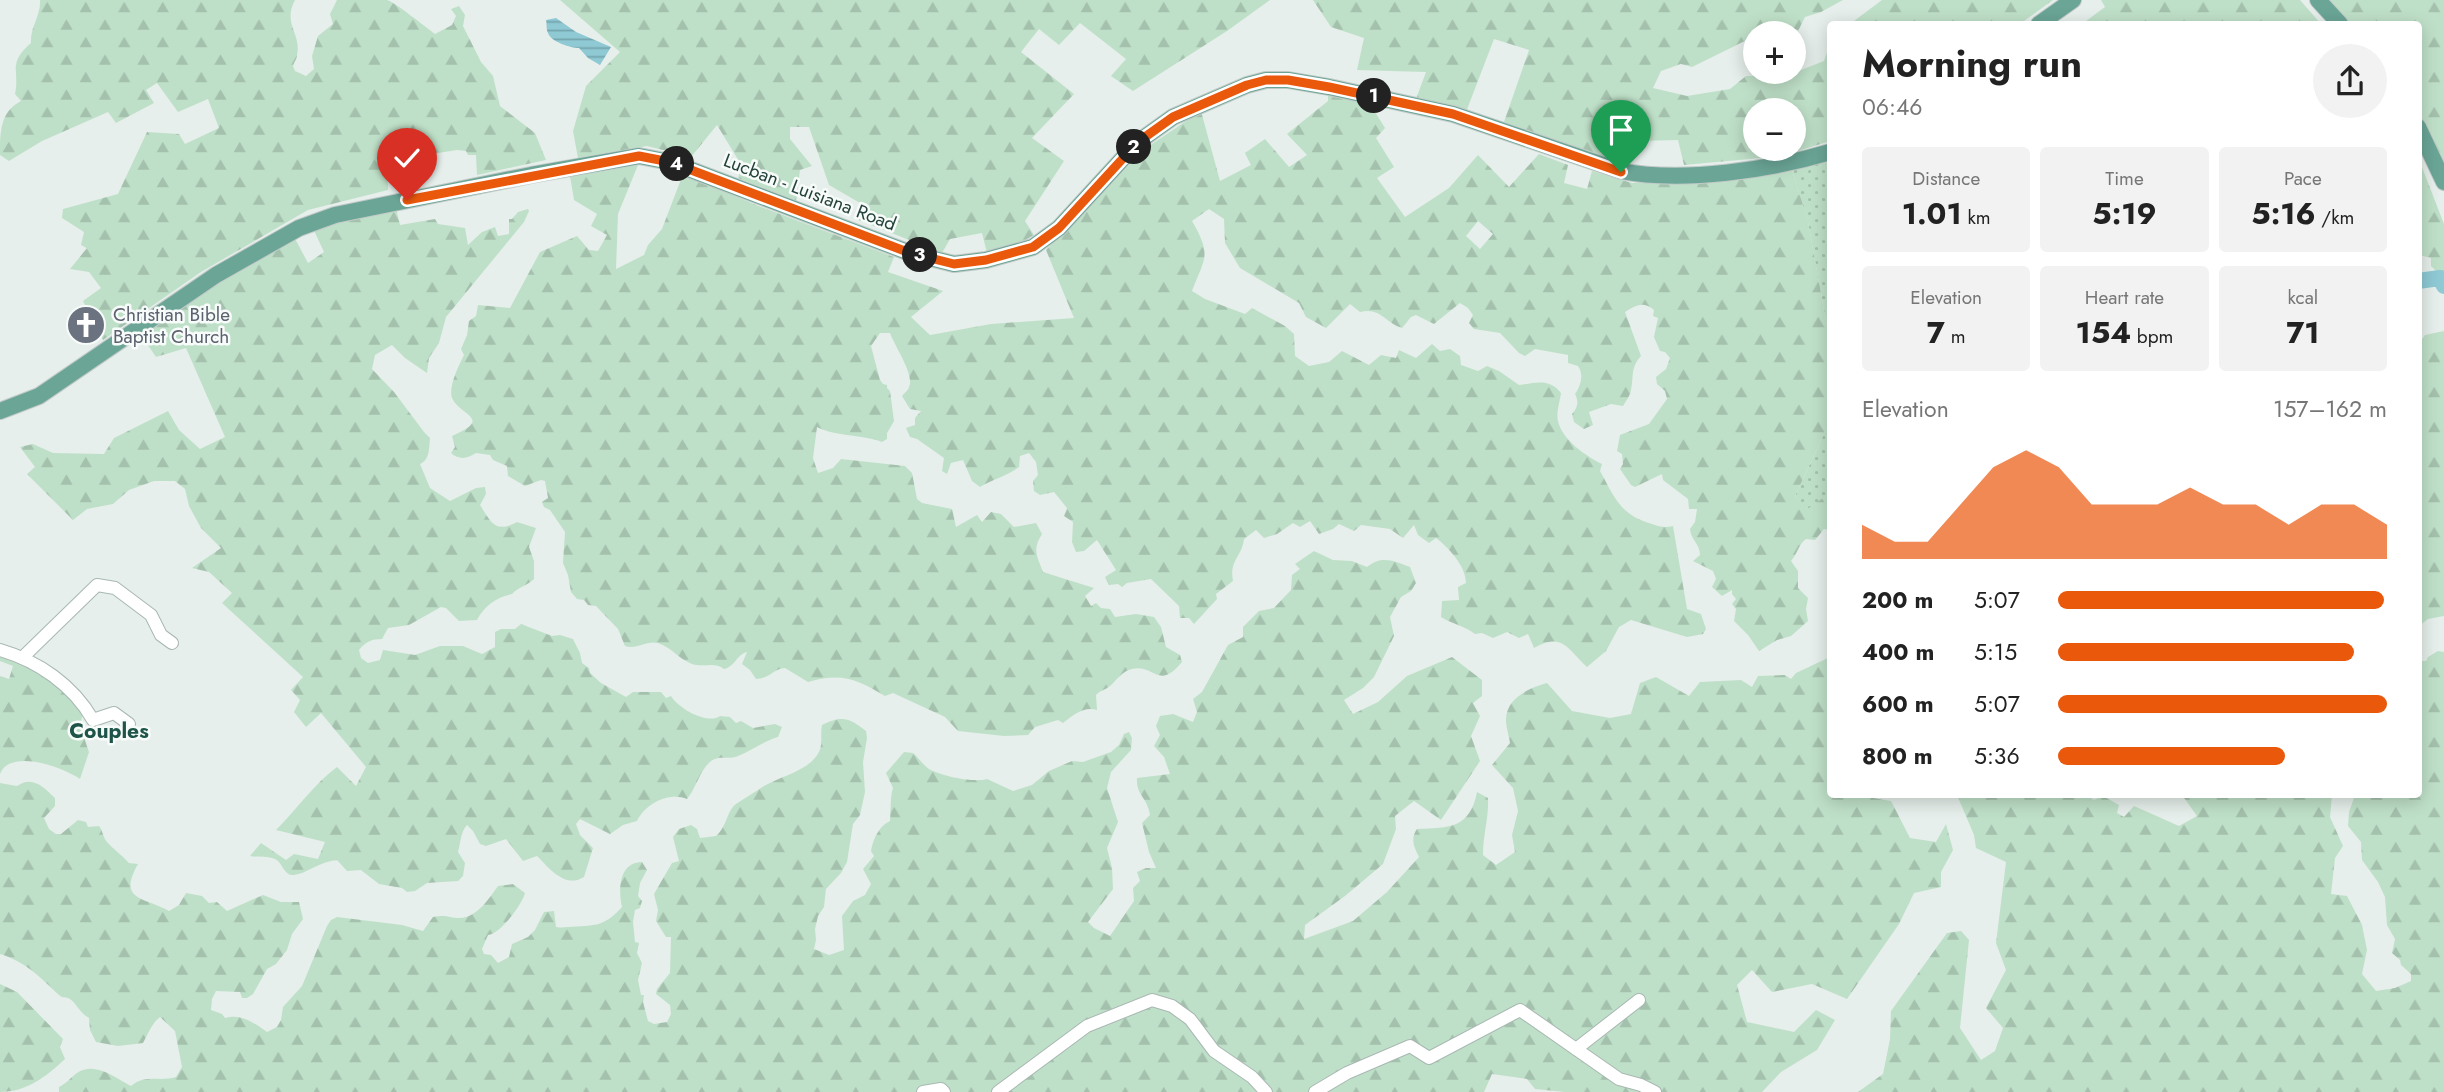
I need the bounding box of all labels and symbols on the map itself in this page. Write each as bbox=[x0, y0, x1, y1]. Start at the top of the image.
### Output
pin: 1 bbox=[1356, 78, 1392, 114]
pin bbox=[1591, 100, 1651, 172]
pin bbox=[377, 128, 437, 200]
pin: 2 bbox=[1116, 130, 1152, 164]
pin: 4 bbox=[660, 146, 694, 182]
street label: Lucban - Luisiana Road bbox=[720, 147, 900, 237]
pin: 3 bbox=[902, 238, 937, 272]
place label: Christian Bible Baptist Church bbox=[113, 301, 230, 350]
church icon: Christian Bible Baptist Church bbox=[65, 304, 107, 346]
district label: Couples bbox=[69, 716, 149, 746]

